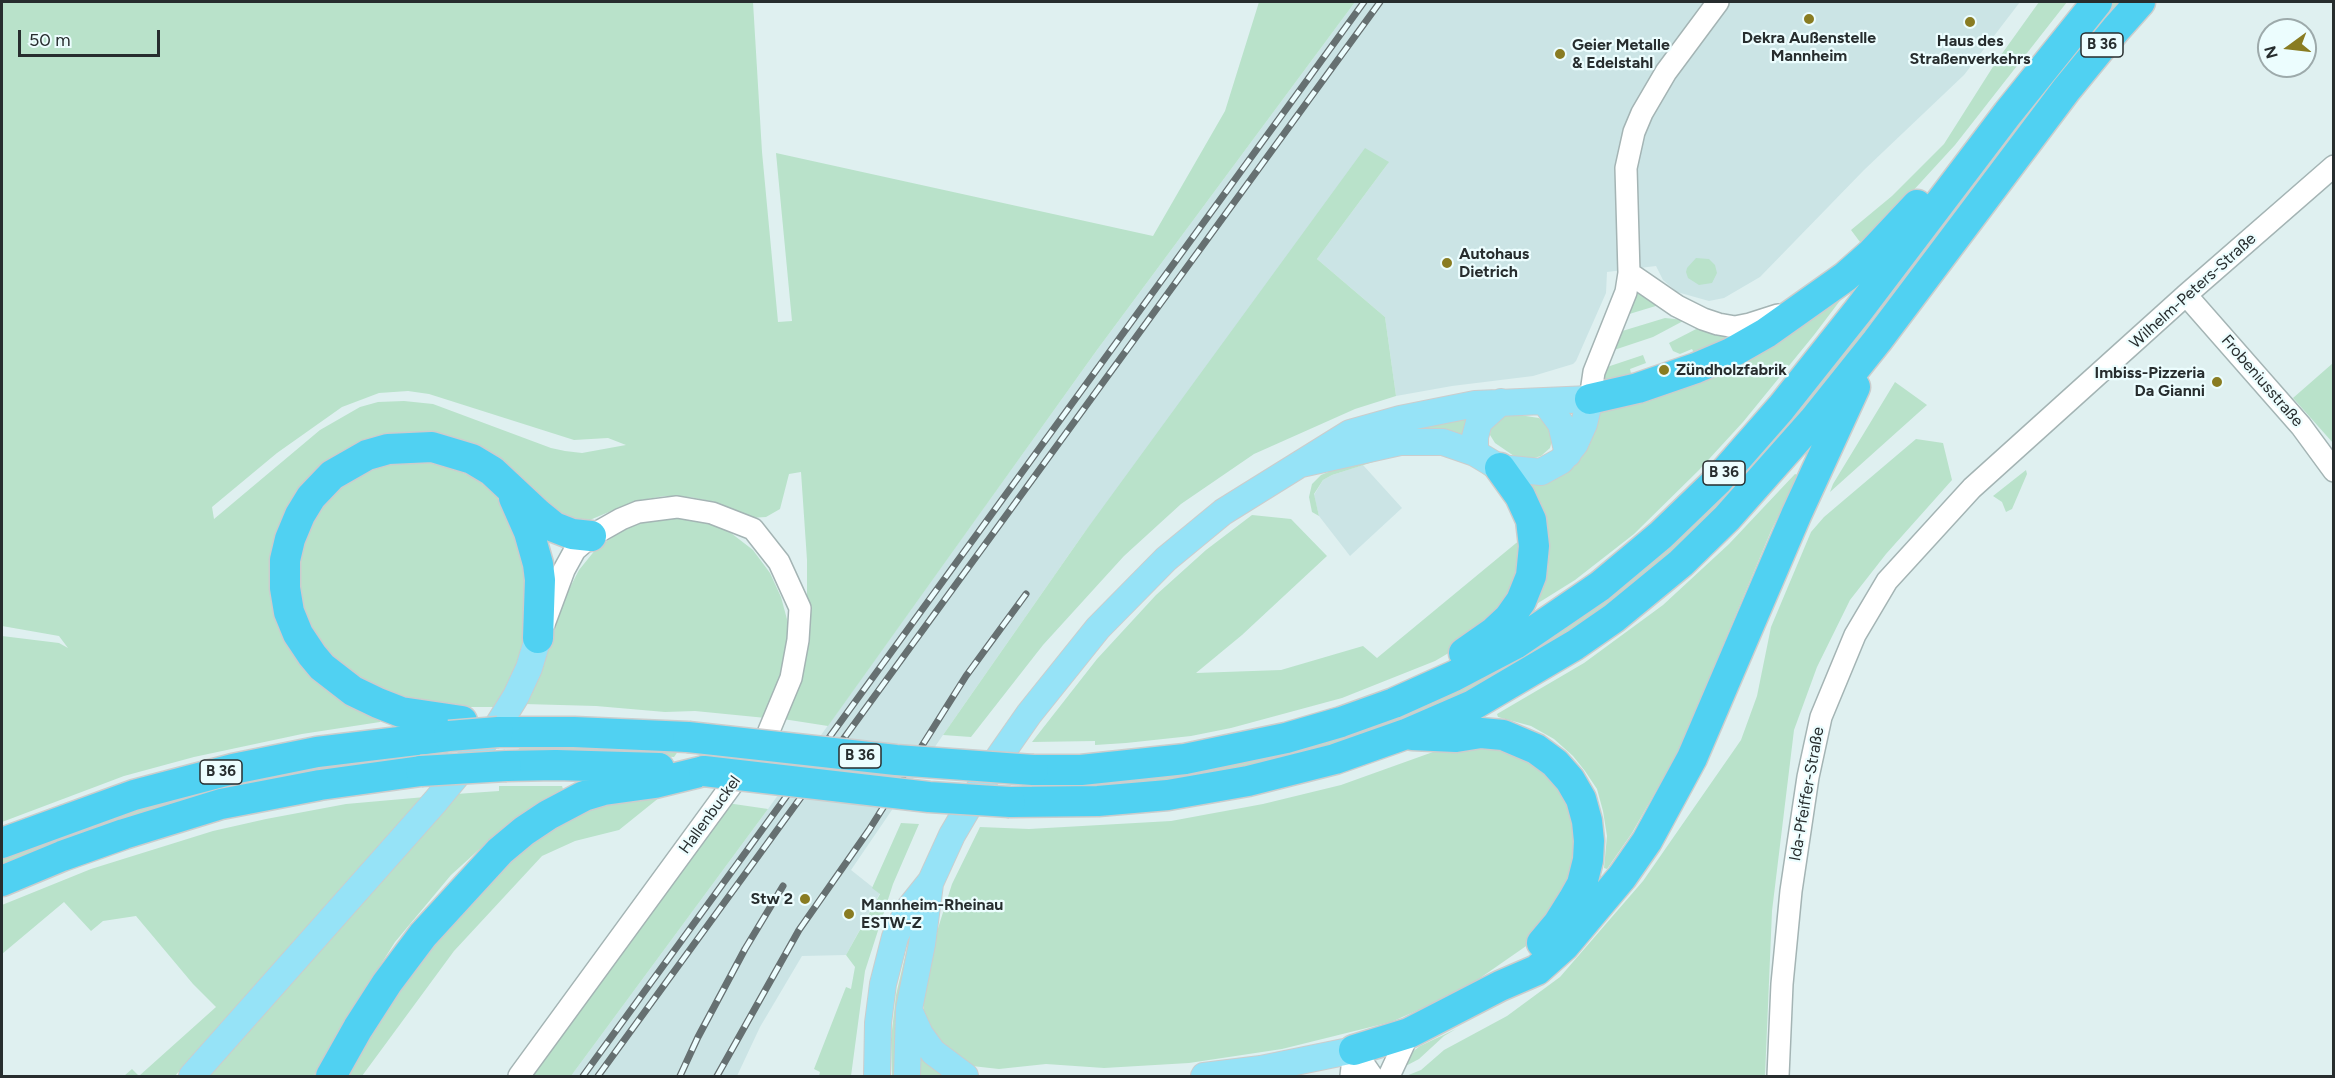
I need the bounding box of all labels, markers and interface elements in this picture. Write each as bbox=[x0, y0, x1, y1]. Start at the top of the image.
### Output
marker: Dekra Außenstelle Mannheim bbox=[1802, 12, 1816, 26]
marker: Haus des Straßenverkehrs bbox=[1963, 15, 1977, 29]
scale bar bbox=[21, 18, 164, 56]
north arrow bbox=[2257, 18, 2317, 78]
place label: Dekra Außenstelle Mannheim bbox=[1742, 28, 1876, 66]
text: 50 m bbox=[29, 29, 71, 51]
place label: Haus des Straßenverkehrs bbox=[1909, 31, 2031, 69]
road number: B 36 bbox=[2081, 33, 2123, 57]
place label: Geier Metalle & Edelstahl bbox=[1572, 35, 1670, 73]
text: N bbox=[2260, 44, 2282, 61]
marker: Geier Metalle & Edelstahl bbox=[1553, 47, 1567, 61]
street label: Wilhelm-Peters-Straße bbox=[2126, 229, 2260, 353]
place label: Autohaus Dietrich bbox=[1459, 244, 1529, 282]
marker: Autohaus Dietrich bbox=[1440, 256, 1454, 270]
street label: Frobeniusstraße bbox=[2217, 331, 2307, 431]
place label: Zündholzfabrik bbox=[1676, 360, 1787, 380]
marker: Zündholzfabrik bbox=[1657, 363, 1671, 377]
place label: Imbiss-Pizzeria Da Gianni bbox=[2095, 363, 2205, 401]
marker: Imbiss-Pizzeria Da Gianni bbox=[2210, 375, 2224, 389]
road number: B 36 bbox=[1703, 461, 1745, 485]
street label: Ida-Pfeiffer-Straße bbox=[1786, 725, 1828, 863]
road number: B 36 bbox=[839, 744, 881, 768]
road number: B 36 bbox=[200, 760, 242, 784]
street label: Hallenbuckel bbox=[675, 772, 745, 858]
place label: Stw 2 bbox=[750, 889, 793, 909]
marker: Stw 2 bbox=[798, 892, 812, 906]
place label: Mannheim-Rheinau ESTW-Z bbox=[861, 895, 1003, 933]
marker: Mannheim-Rheinau ESTW-Z bbox=[842, 907, 856, 921]

